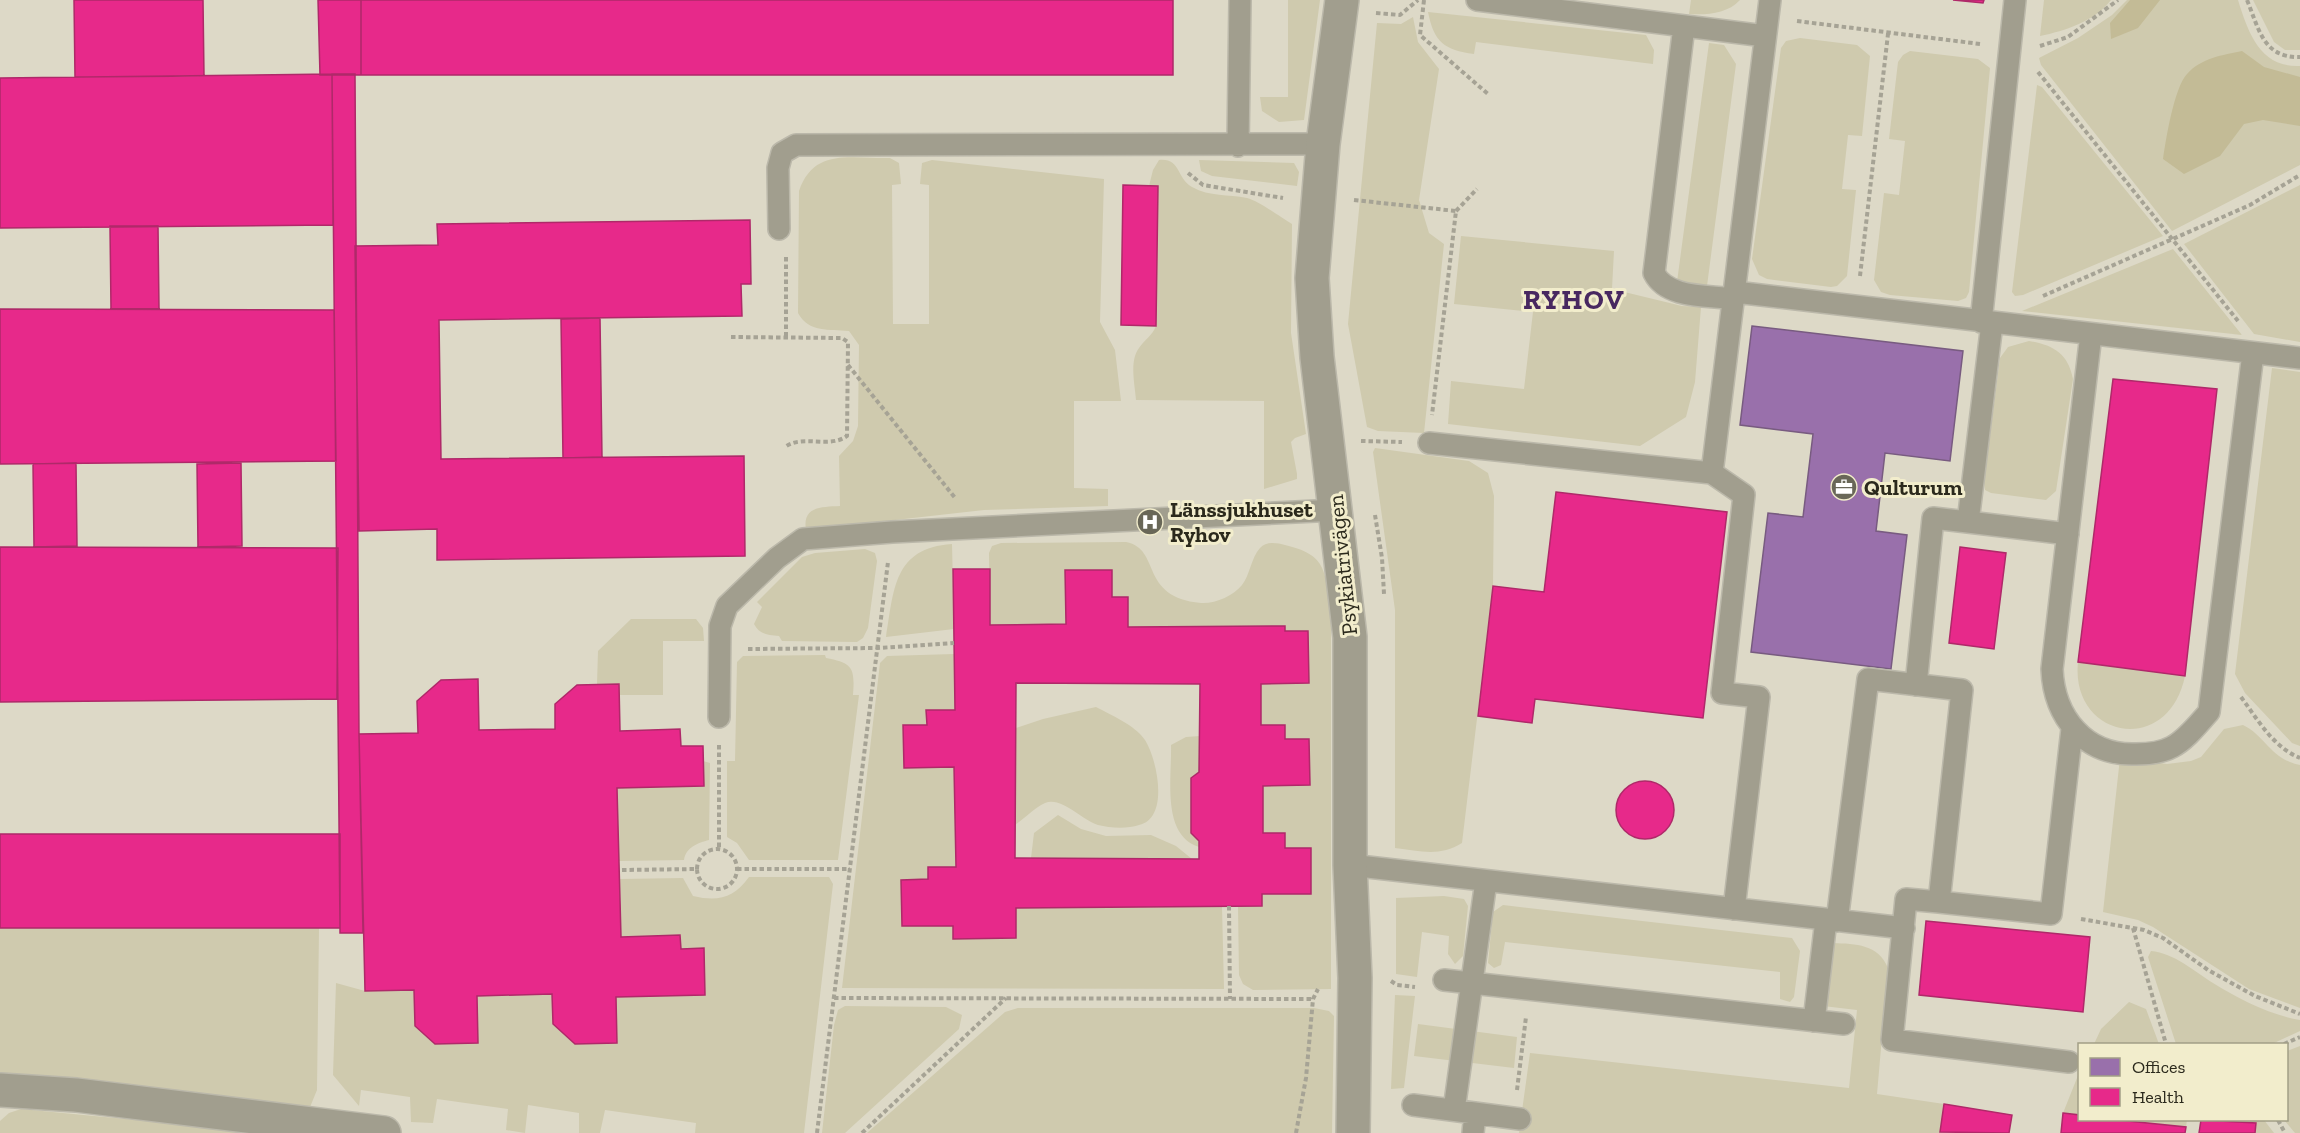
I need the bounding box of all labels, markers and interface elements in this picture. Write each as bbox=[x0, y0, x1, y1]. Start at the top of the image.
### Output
district label: RYHOV bbox=[1523, 283, 1625, 316]
office icon: Qulturum bbox=[1829, 472, 1859, 502]
place label: Qulturum bbox=[1864, 474, 1963, 501]
street label: Psykiatrivägen bbox=[1322, 493, 1363, 637]
place label: Länssjukhuset Ryhov bbox=[1170, 496, 1313, 548]
hospital icon: Länssjukhuset Ryhov bbox=[1135, 507, 1165, 537]
legend bbox=[2078, 1043, 2288, 1121]
text: Offices bbox=[2132, 1056, 2185, 1078]
text: Health bbox=[2132, 1086, 2184, 1108]

